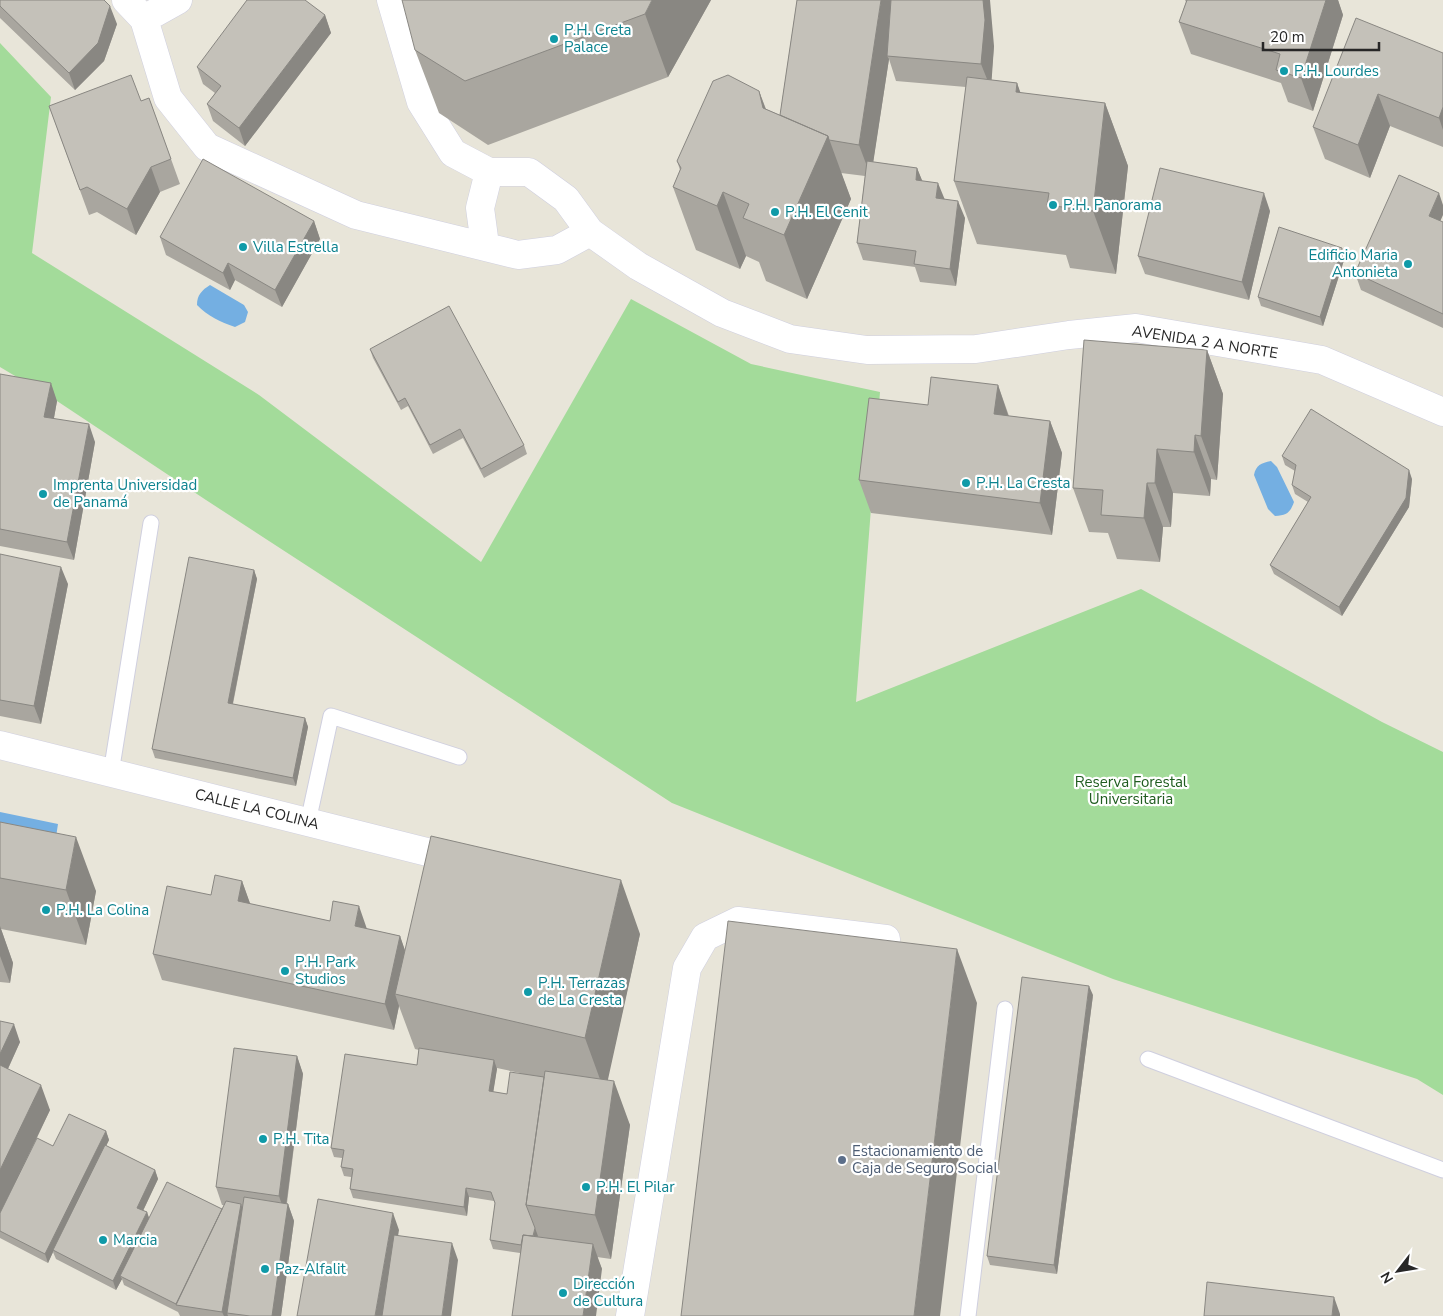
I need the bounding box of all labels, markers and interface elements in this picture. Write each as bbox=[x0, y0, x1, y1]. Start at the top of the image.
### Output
place label: P.H. Creta Palace bbox=[564, 20, 631, 57]
scale bar bbox=[1263, 20, 1379, 52]
text: 20 m bbox=[1270, 27, 1305, 47]
marker: P.H. Creta Palace bbox=[548, 33, 560, 45]
place label: P.H. Lourdes bbox=[1294, 61, 1379, 81]
marker: P.H. Lourdes bbox=[1278, 65, 1290, 77]
place label: P.H. Panorama bbox=[1063, 195, 1162, 215]
marker: P.H. Panorama bbox=[1047, 199, 1059, 211]
place label: P.H. El Cenit bbox=[785, 202, 868, 222]
marker: P.H. El Cenit bbox=[769, 206, 781, 218]
place label: Villa Estrella bbox=[252, 237, 339, 257]
marker: Villa Estrella bbox=[237, 241, 249, 253]
place label: Edificio Maria Antonieta bbox=[1309, 245, 1398, 282]
marker: Edificio Maria Antonieta bbox=[1402, 258, 1414, 270]
street label: AVENIDA 2 A NORTE bbox=[1131, 321, 1279, 363]
place label: P.H. La Cresta bbox=[976, 473, 1070, 493]
place label: Imprenta Universidad de Panamá bbox=[53, 475, 197, 512]
marker: P.H. La Cresta bbox=[960, 477, 972, 489]
marker: Imprenta Universidad de Panamá bbox=[37, 488, 49, 500]
park label: Reserva Forestal Universitaria bbox=[1075, 772, 1188, 809]
street label: CALLE LA COLINA bbox=[193, 784, 321, 834]
place label: P.H. La Colina bbox=[56, 900, 149, 920]
marker: P.H. La Colina bbox=[40, 904, 52, 916]
place label: P.H. Park Studios bbox=[295, 952, 356, 989]
marker: P.H. Park Studios bbox=[279, 965, 291, 977]
place label: P.H. Terrazas de La Cresta bbox=[538, 973, 625, 1010]
marker: P.H. Terrazas de La Cresta bbox=[522, 986, 534, 998]
place label: P.H. Tita bbox=[273, 1129, 330, 1149]
marker: P.H. Tita bbox=[257, 1133, 269, 1145]
place label: Estacionamiento de Caja de Seguro Social bbox=[852, 1141, 999, 1178]
marker: Estacionamiento de Caja de Seguro Social bbox=[836, 1154, 848, 1166]
place label: P.H. El Pilar bbox=[596, 1177, 675, 1197]
marker: P.H. El Pilar bbox=[580, 1181, 592, 1193]
place label: Marcia bbox=[113, 1230, 157, 1250]
marker: Marcia bbox=[97, 1234, 109, 1246]
north arrow bbox=[1373, 1246, 1423, 1296]
place label: Paz-Alfalit bbox=[275, 1259, 347, 1279]
marker: Paz-Alfalit bbox=[259, 1263, 271, 1275]
text: N bbox=[1376, 1268, 1398, 1287]
place label: Dirección de Cultura bbox=[573, 1274, 643, 1311]
marker: Dirección de Cultura bbox=[557, 1287, 569, 1299]

